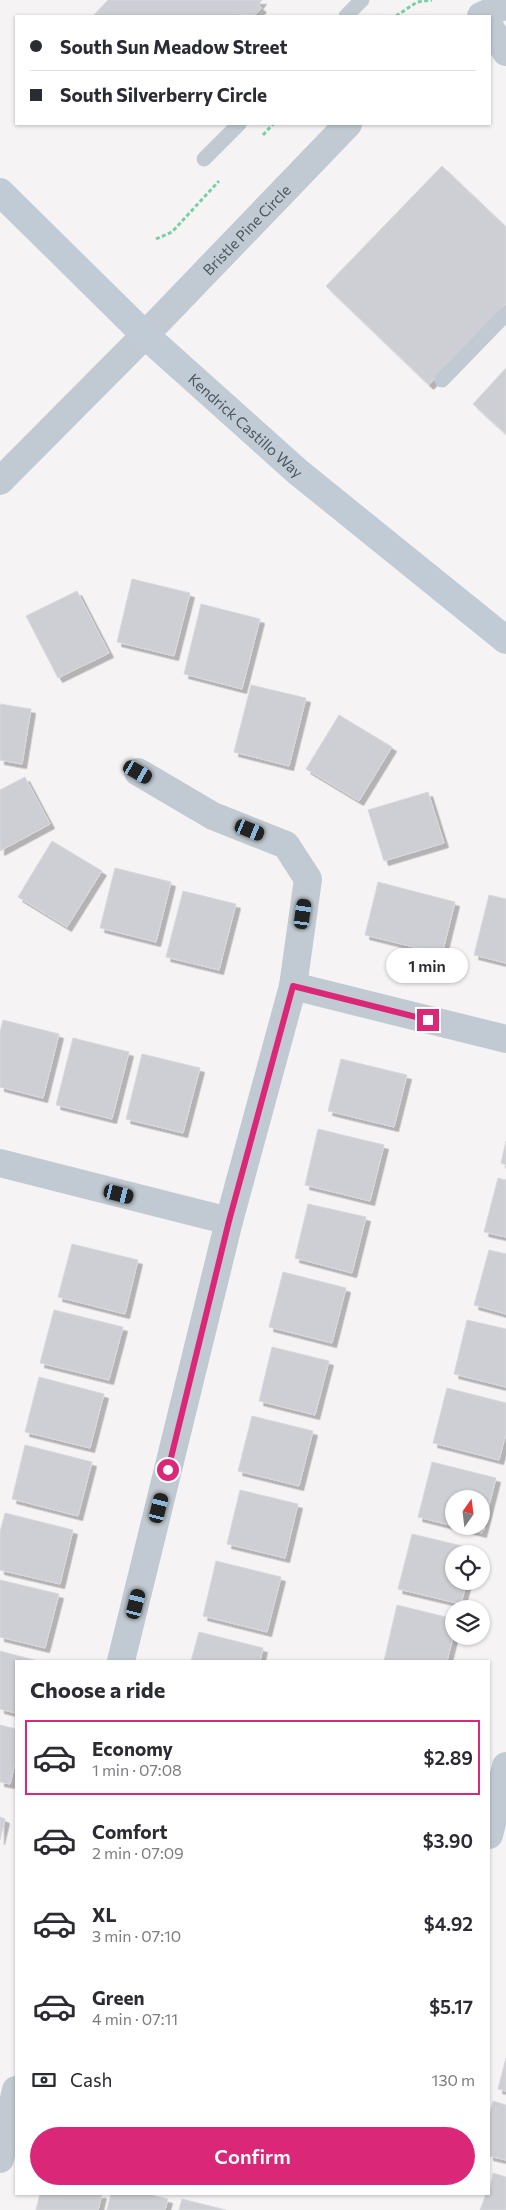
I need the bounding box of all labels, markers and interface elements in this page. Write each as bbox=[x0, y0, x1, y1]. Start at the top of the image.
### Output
text: South Sun Meadow Street bbox=[60, 35, 288, 58]
text: South Silverberry Circle bbox=[60, 83, 267, 106]
street label: Bristle Pine Circle bbox=[199, 181, 294, 279]
street label: Kendrick Castillo Way bbox=[185, 369, 307, 481]
car bbox=[121, 758, 154, 786]
car bbox=[233, 817, 266, 843]
car bbox=[293, 898, 312, 930]
callout: 1 min bbox=[387, 948, 469, 982]
text: 1 min bbox=[408, 956, 446, 975]
route end bbox=[417, 1009, 439, 1031]
car bbox=[102, 1183, 135, 1205]
route start bbox=[157, 1459, 179, 1481]
north arrow bbox=[445, 1490, 490, 1535]
map controls bbox=[445, 1490, 490, 1645]
car bbox=[148, 1492, 169, 1524]
button: locate bbox=[445, 1545, 490, 1590]
car bbox=[125, 1588, 146, 1620]
button: layers bbox=[445, 1600, 490, 1645]
text: Choose a ride bbox=[30, 1676, 165, 1703]
icon: car bbox=[32, 1735, 77, 1780]
text: Economy bbox=[92, 1737, 173, 1760]
text: $2.89 bbox=[424, 1746, 473, 1769]
text: 1 min · 07:08 bbox=[92, 1760, 182, 1779]
icon: car bbox=[32, 1818, 77, 1863]
text: Comfort bbox=[92, 1820, 168, 1843]
text: $3.90 bbox=[423, 1829, 473, 1852]
text: 2 min · 07:09 bbox=[92, 1843, 184, 1862]
icon: car bbox=[32, 1901, 77, 1946]
text: XL bbox=[92, 1903, 117, 1926]
text: $4.92 bbox=[424, 1912, 473, 1935]
text: 3 min · 07:10 bbox=[92, 1926, 181, 1945]
icon: car bbox=[32, 1984, 77, 2029]
text: Green bbox=[92, 1986, 144, 2009]
text: $5.17 bbox=[429, 1995, 473, 2018]
text: 4 min · 07:11 bbox=[92, 2009, 178, 2028]
icon: cash bbox=[30, 2066, 58, 2094]
text: Cash bbox=[70, 2068, 112, 2091]
text: 130 m bbox=[432, 2070, 475, 2089]
button: Confirm bbox=[30, 2127, 475, 2185]

